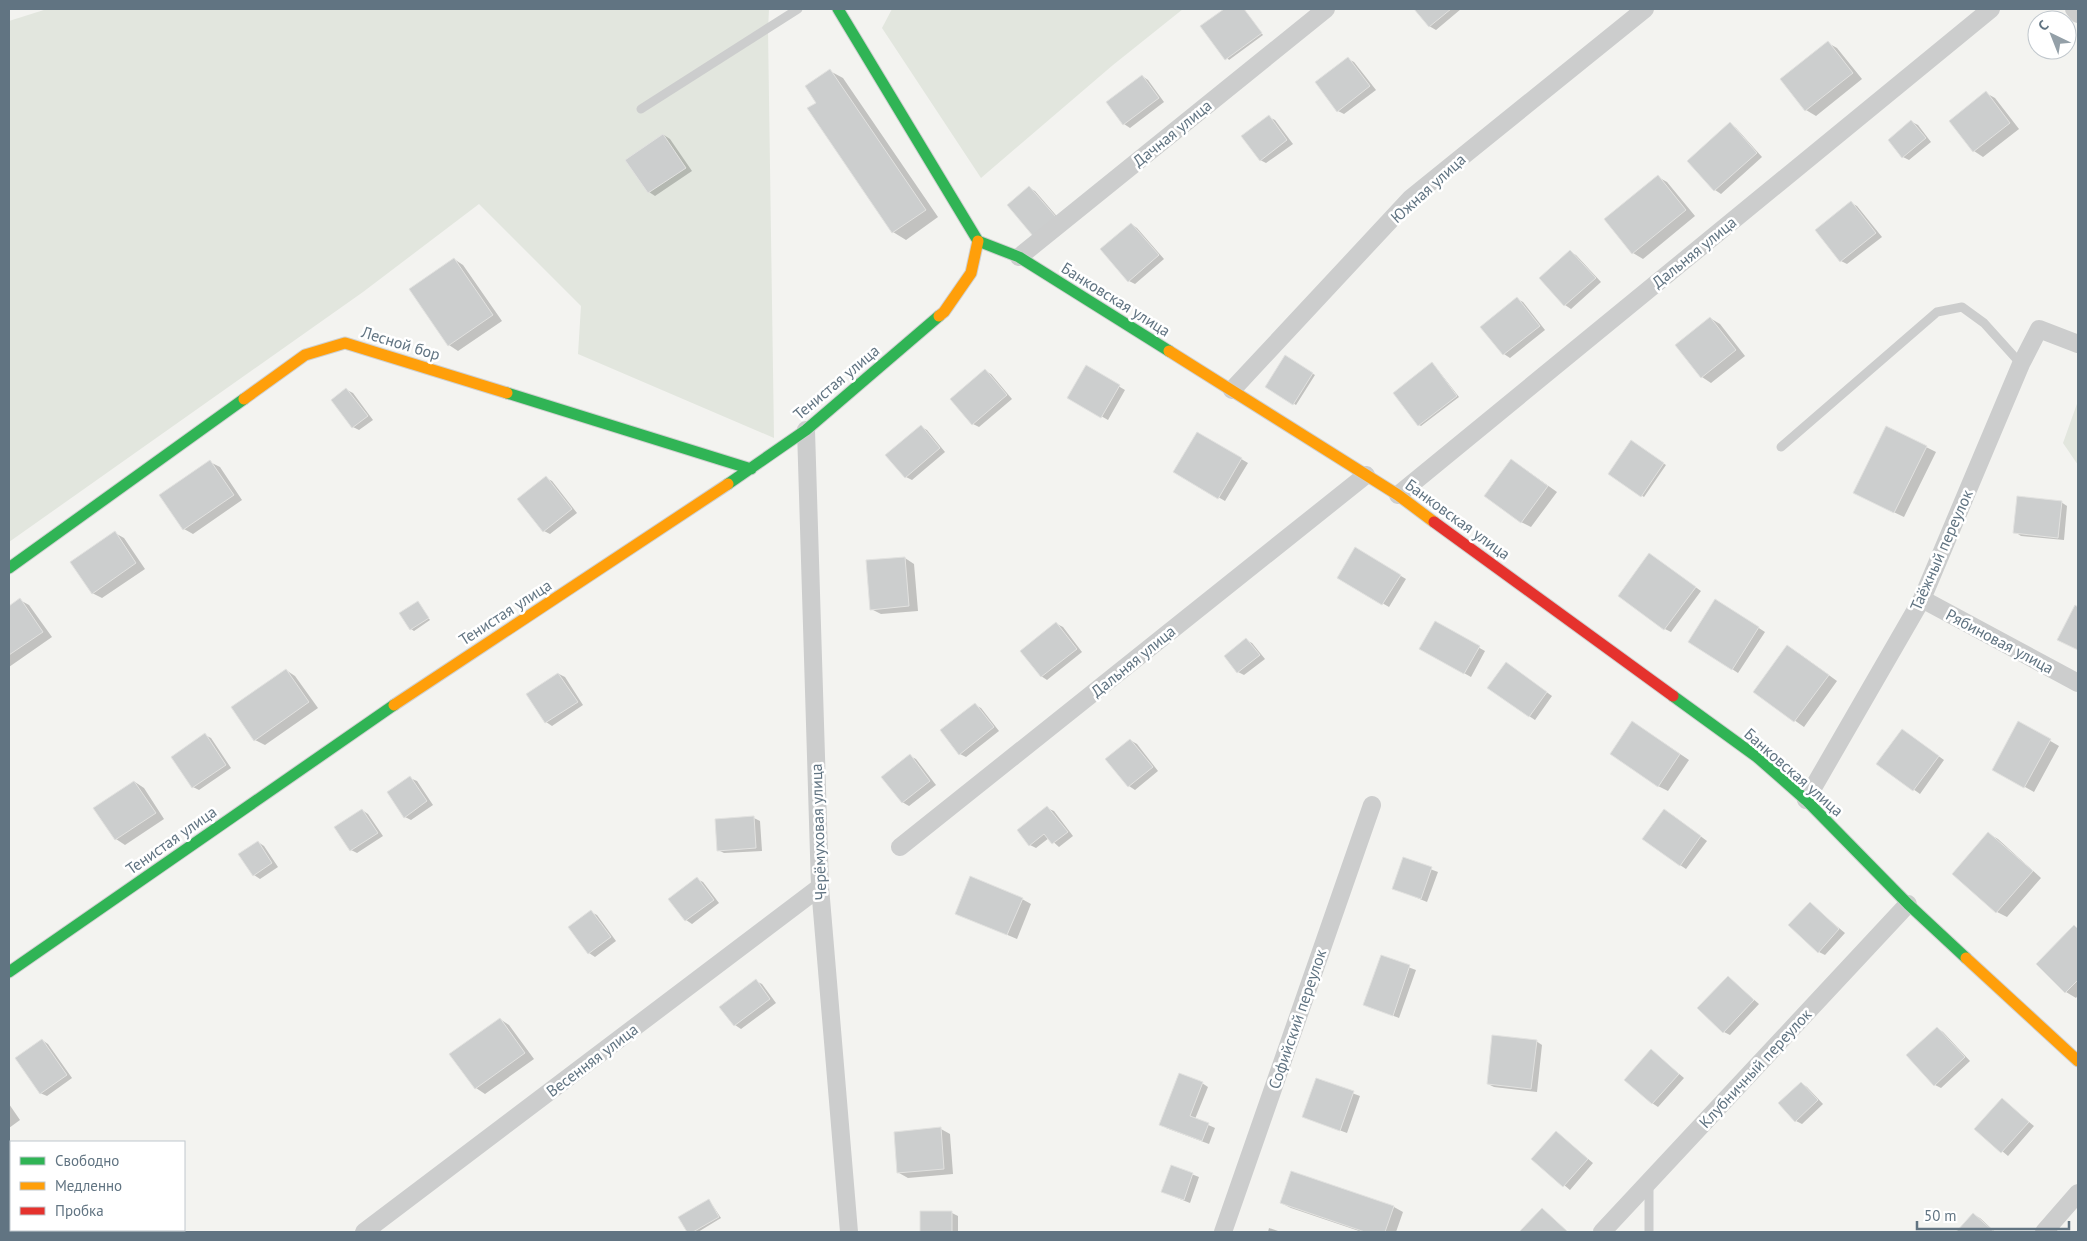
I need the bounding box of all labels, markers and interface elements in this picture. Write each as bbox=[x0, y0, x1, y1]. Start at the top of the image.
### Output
north arrow bbox=[2027, 10, 2077, 60]
text: С bbox=[2034, 16, 2052, 35]
street label: Дачная улица bbox=[1129, 95, 1215, 171]
street label: Южная улица bbox=[1386, 149, 1470, 227]
street label: Дальняя улица bbox=[1648, 212, 1740, 292]
street label: Банковская улица bbox=[1058, 257, 1174, 341]
street label: Лесной бор bbox=[358, 321, 443, 364]
street label: Тенистая улица bbox=[789, 340, 883, 424]
street label: Банковская улица bbox=[1402, 474, 1514, 564]
street label: Таёжный переулок bbox=[1905, 486, 1977, 614]
street label: Тенистая улица bbox=[455, 575, 555, 649]
street label: Рябиновая улица bbox=[1943, 604, 2057, 678]
street label: Дальняя улица bbox=[1087, 621, 1179, 701]
street label: Банковская улица bbox=[1740, 724, 1848, 820]
street label: Черёмуховая улица bbox=[806, 763, 830, 901]
street label: Тенистая улица bbox=[122, 801, 220, 879]
street label: Софийский переулок bbox=[1264, 946, 1330, 1092]
street label: Клубничный переулок bbox=[1695, 1004, 1816, 1132]
street label: Весенняя улица bbox=[542, 1019, 642, 1101]
legend bbox=[10, 1141, 185, 1231]
text: Свободно bbox=[55, 1151, 119, 1170]
text: Медленно bbox=[55, 1176, 122, 1195]
scale bar bbox=[1917, 1198, 2070, 1230]
text: Пробка bbox=[55, 1201, 104, 1220]
text: 50 m bbox=[1924, 1206, 1957, 1225]

